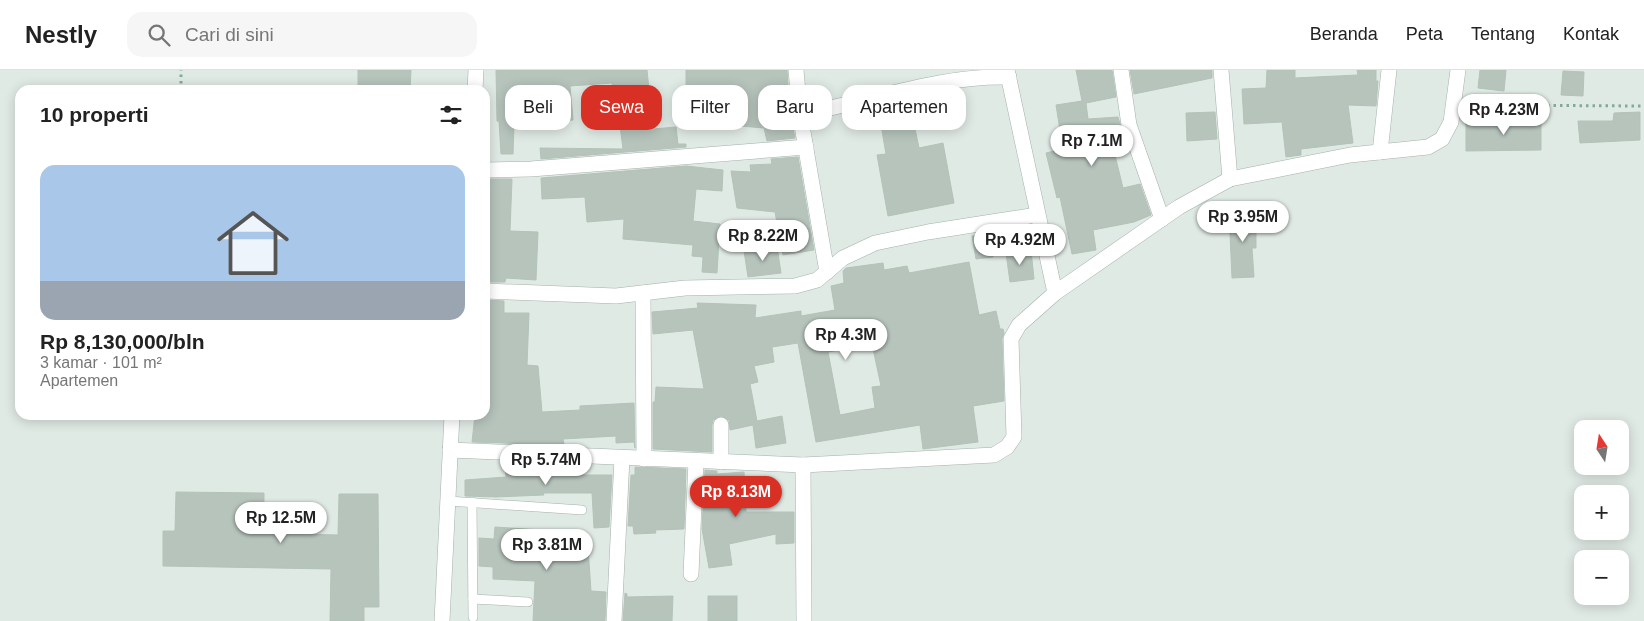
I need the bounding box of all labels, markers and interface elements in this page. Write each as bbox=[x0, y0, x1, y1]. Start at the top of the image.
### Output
search box bbox=[127, 12, 477, 57]
text: Nestly bbox=[25, 21, 97, 48]
icon: search bbox=[145, 21, 173, 49]
text: Cari di sini bbox=[185, 24, 274, 45]
text: Beranda bbox=[1310, 24, 1378, 44]
text: Peta bbox=[1406, 24, 1443, 44]
text: Tentang bbox=[1471, 24, 1535, 44]
text: Kontak bbox=[1563, 24, 1619, 44]
chip: Beli bbox=[505, 85, 571, 130]
chip: Sewa bbox=[581, 85, 662, 130]
chip: Filter bbox=[672, 85, 748, 130]
chip: Baru bbox=[758, 85, 832, 130]
chip: Apartemen bbox=[842, 85, 966, 130]
pin: Rp 4.23M bbox=[1452, 93, 1556, 136]
icon: filters bbox=[437, 101, 465, 129]
text: Rp 4.23M bbox=[1469, 101, 1539, 118]
text: 10 properti bbox=[40, 103, 149, 126]
pin: Rp 7.1M bbox=[1046, 124, 1138, 167]
text: Rp 7.1M bbox=[1061, 132, 1123, 149]
icon: home bbox=[208, 198, 298, 288]
pin: Rp 3.95M bbox=[1191, 200, 1295, 243]
text: Rp 3.95M bbox=[1208, 208, 1278, 225]
pin: Rp 8.22M bbox=[711, 220, 815, 262]
pin: Rp 4.92M bbox=[968, 224, 1072, 266]
text: Rp 8.22M bbox=[728, 227, 798, 244]
text: Rp 4.92M bbox=[985, 231, 1055, 248]
pin: Rp 4.3M bbox=[800, 318, 892, 361]
text: Rp 4.3M bbox=[815, 326, 877, 343]
text: Rp 8,130,000/bln bbox=[40, 330, 205, 353]
text: 3 kamar · 101 m² bbox=[40, 354, 162, 371]
text: Apartemen bbox=[40, 372, 118, 389]
north arrow bbox=[1574, 420, 1629, 475]
map controls bbox=[1574, 420, 1629, 605]
pin: Rp 5.74M bbox=[494, 444, 598, 486]
text: Rp 5.74M bbox=[511, 451, 581, 468]
pin: Rp 8.13M bbox=[684, 476, 788, 518]
text: Rp 8.13M bbox=[701, 483, 771, 500]
button: + bbox=[1574, 485, 1629, 540]
pin: Rp 12.5M bbox=[229, 502, 333, 544]
text: Rp 12.5M bbox=[246, 509, 316, 526]
pin: Rp 3.81M bbox=[495, 528, 599, 571]
text: Rp 3.81M bbox=[512, 536, 582, 553]
button: − bbox=[1574, 550, 1629, 605]

